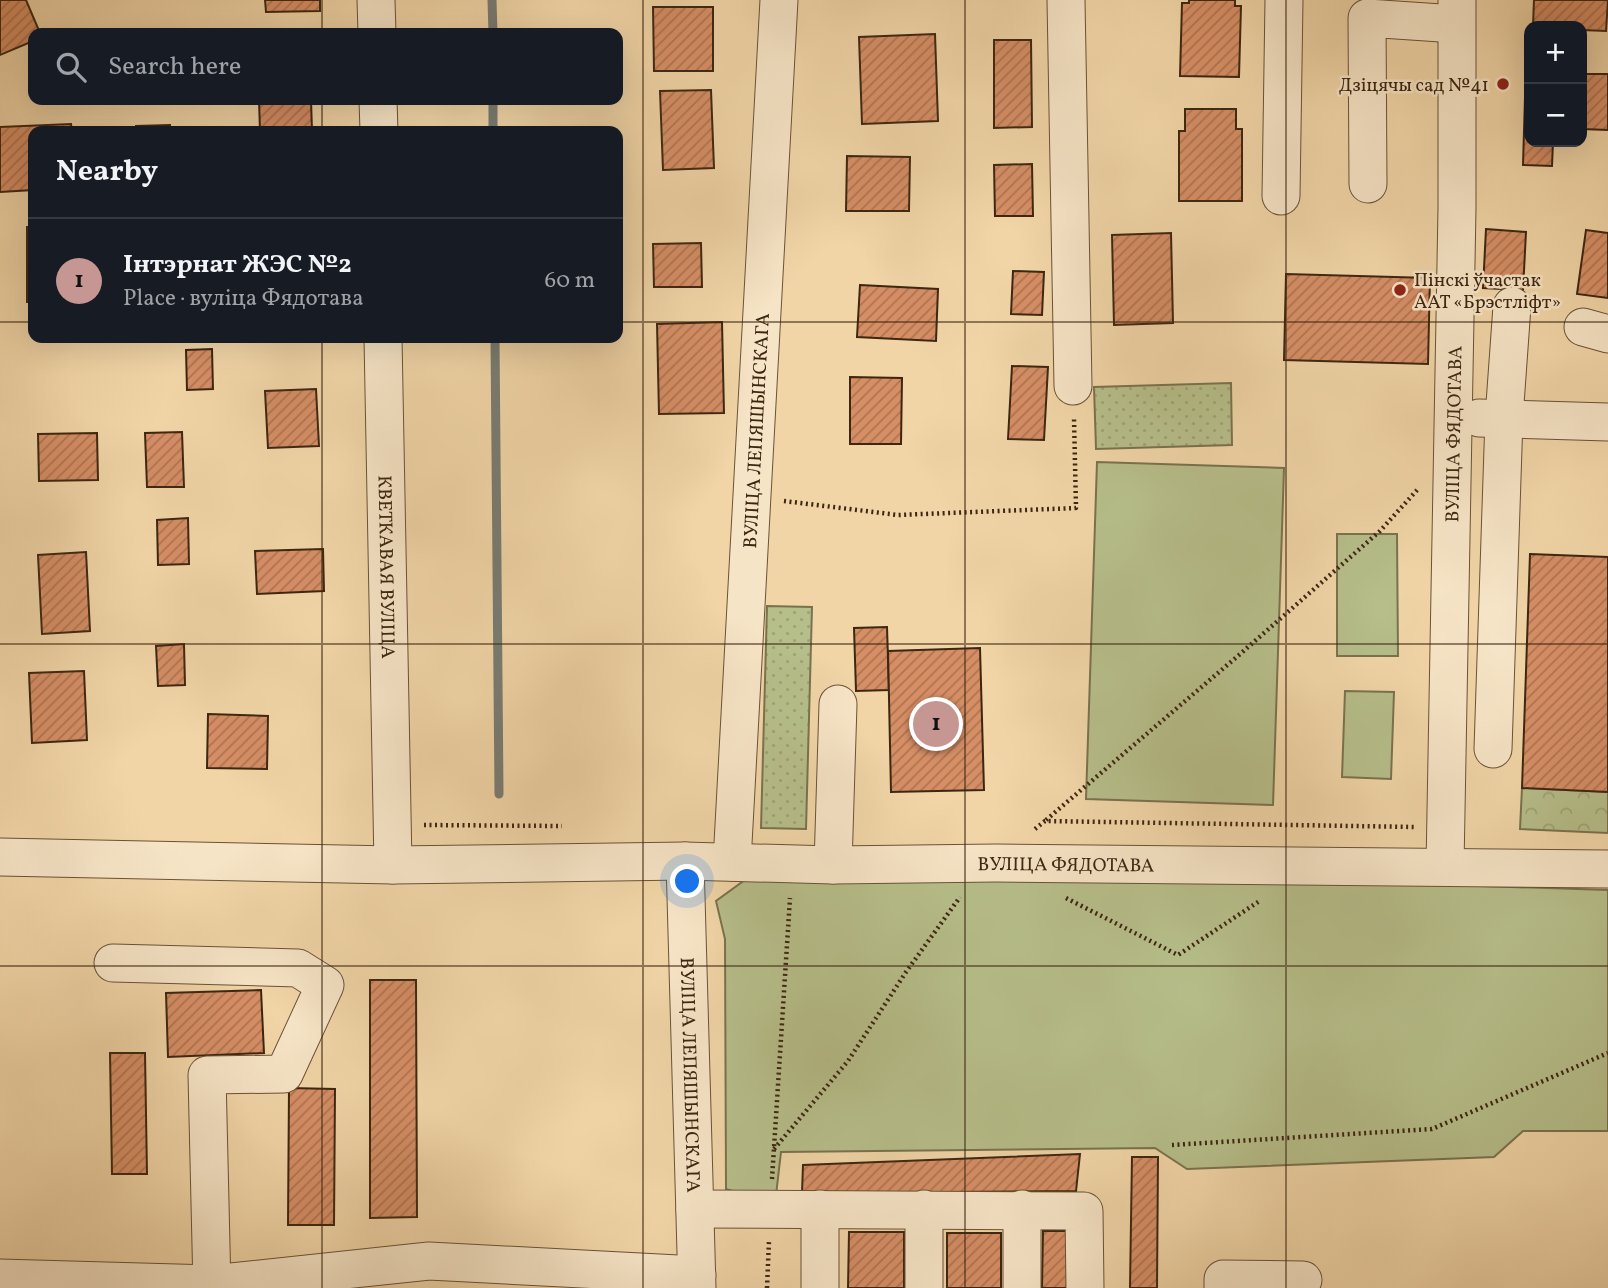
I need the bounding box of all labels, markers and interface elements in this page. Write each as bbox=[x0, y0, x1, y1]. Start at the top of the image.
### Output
map controls bbox=[1524, 21, 1587, 147]
button: + bbox=[1524, 21, 1587, 84]
search box bbox=[28, 28, 623, 105]
icon: search bbox=[52, 48, 90, 86]
text: Search here bbox=[108, 49, 241, 85]
place label: Дзіцячы сад №41 bbox=[1339, 73, 1489, 99]
marker: Дзіцячы сад №41 bbox=[1495, 76, 1511, 92]
button: − bbox=[1524, 84, 1587, 147]
text: Nearby bbox=[56, 151, 158, 193]
text: Інтэрнат ЖЭС №2 bbox=[123, 247, 352, 283]
text: 1 bbox=[74, 265, 84, 297]
text: 60 m bbox=[545, 265, 595, 297]
place label: Пінскі ўчастак ААТ «Брэстліфт» bbox=[1414, 268, 1561, 316]
marker: Пінскі ўчастак ААТ «Брэстліфт» bbox=[1392, 282, 1408, 298]
text: Place · вуліца Фядотава bbox=[123, 283, 364, 315]
street label: ВУЛІЦА ЛЕПЯШЫНСКАГА bbox=[738, 312, 777, 549]
street label: ВУЛІЦА ФЯДОТАВА bbox=[1440, 346, 1469, 523]
street label: КВЕТКАВАЯ ВУЛІЦА bbox=[371, 475, 400, 659]
pin: 1 bbox=[913, 698, 959, 750]
street label: ВУЛІЦА ФЯДОТАВА bbox=[977, 852, 1154, 880]
your location bbox=[670, 864, 704, 898]
street label: ВУЛІЦА ЛЕПЯШЫНСКАГА bbox=[673, 957, 705, 1193]

